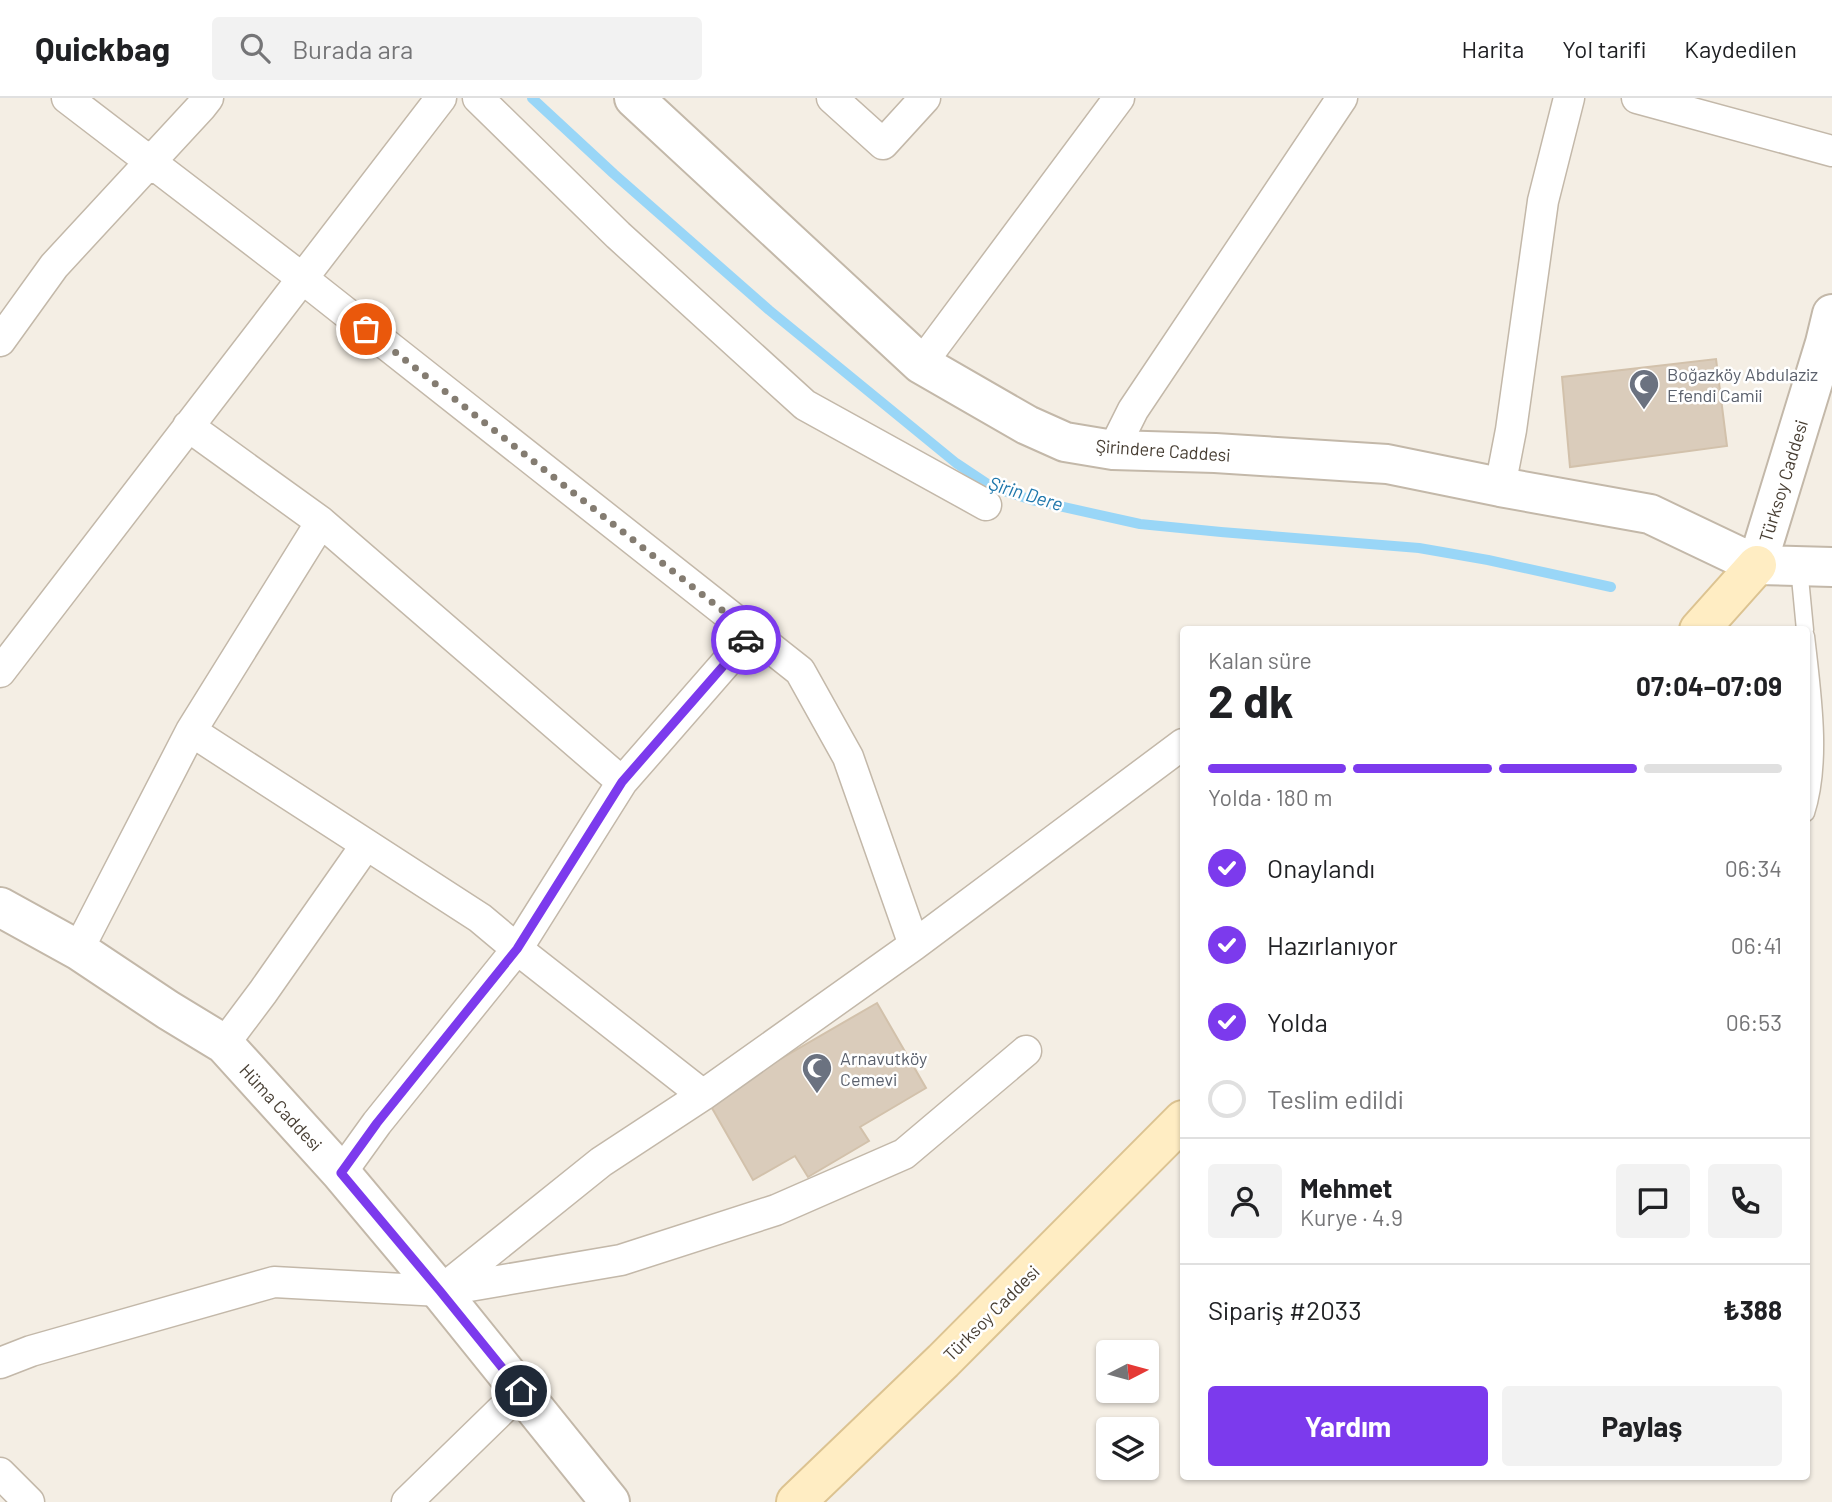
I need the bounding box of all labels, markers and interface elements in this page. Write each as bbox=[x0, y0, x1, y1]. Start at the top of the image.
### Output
search box bbox=[212, 17, 702, 80]
text: Quickbag bbox=[35, 28, 170, 68]
icon: search bbox=[236, 29, 274, 67]
text: Burada ara bbox=[292, 33, 413, 64]
text: Harita bbox=[1461, 34, 1524, 63]
text: Yol tarifi bbox=[1562, 34, 1646, 63]
text: Kaydedilen bbox=[1684, 34, 1797, 63]
pin bbox=[336, 299, 396, 359]
icon: bag bbox=[347, 310, 385, 348]
place label: Boğazköy Abdulaziz Efendi Camii bbox=[1667, 363, 1818, 406]
mosque icon: Boğazköy Abdulaziz Efendi Camii bbox=[1627, 367, 1661, 411]
street label: Türksoy Caddesi bbox=[1754, 417, 1812, 545]
street label: Şirindere Caddesi bbox=[1095, 434, 1231, 466]
water label: Şirin Dere bbox=[986, 471, 1066, 515]
courier bbox=[711, 605, 781, 675]
icon: car bbox=[727, 621, 765, 659]
text: Kalan süre bbox=[1208, 646, 1312, 674]
text: 07:04–07:09 bbox=[1636, 670, 1782, 701]
text: 2 dk bbox=[1208, 672, 1294, 727]
text: Yolda · 180 m bbox=[1208, 783, 1332, 811]
icon: check bbox=[1208, 849, 1246, 887]
text: Onaylandı bbox=[1267, 852, 1375, 883]
text: 06:34 bbox=[1725, 854, 1782, 882]
icon: check bbox=[1208, 926, 1246, 964]
text: Hazırlanıyor bbox=[1267, 929, 1398, 960]
text: 06:41 bbox=[1731, 931, 1782, 959]
icon: check bbox=[1208, 1003, 1246, 1041]
text: Yolda bbox=[1267, 1006, 1328, 1037]
text: 06:53 bbox=[1726, 1008, 1782, 1036]
place label: Arnavutköy Cemevi bbox=[840, 1047, 927, 1090]
mosque icon: Arnavutköy Cemevi bbox=[800, 1051, 834, 1095]
street label: Hüma Caddesi bbox=[235, 1059, 327, 1155]
text: Teslim edildi bbox=[1267, 1083, 1404, 1114]
button: person bbox=[1208, 1164, 1282, 1238]
button: chat bbox=[1616, 1164, 1690, 1238]
button: phone bbox=[1708, 1164, 1782, 1238]
text: Mehmet bbox=[1300, 1172, 1392, 1203]
text: Kurye · 4.9 bbox=[1300, 1203, 1403, 1231]
street label: Türksoy Caddesi bbox=[939, 1261, 1043, 1365]
text: Sipariş #2033 bbox=[1208, 1294, 1362, 1325]
text: ₺388 bbox=[1723, 1294, 1782, 1325]
north arrow bbox=[1096, 1340, 1158, 1404]
map controls bbox=[1096, 1340, 1159, 1480]
pin bbox=[491, 1361, 551, 1421]
icon: home bbox=[502, 1372, 540, 1410]
button: Yardım bbox=[1208, 1386, 1488, 1466]
button: Paylaş bbox=[1502, 1386, 1782, 1466]
button: layers bbox=[1096, 1417, 1159, 1480]

